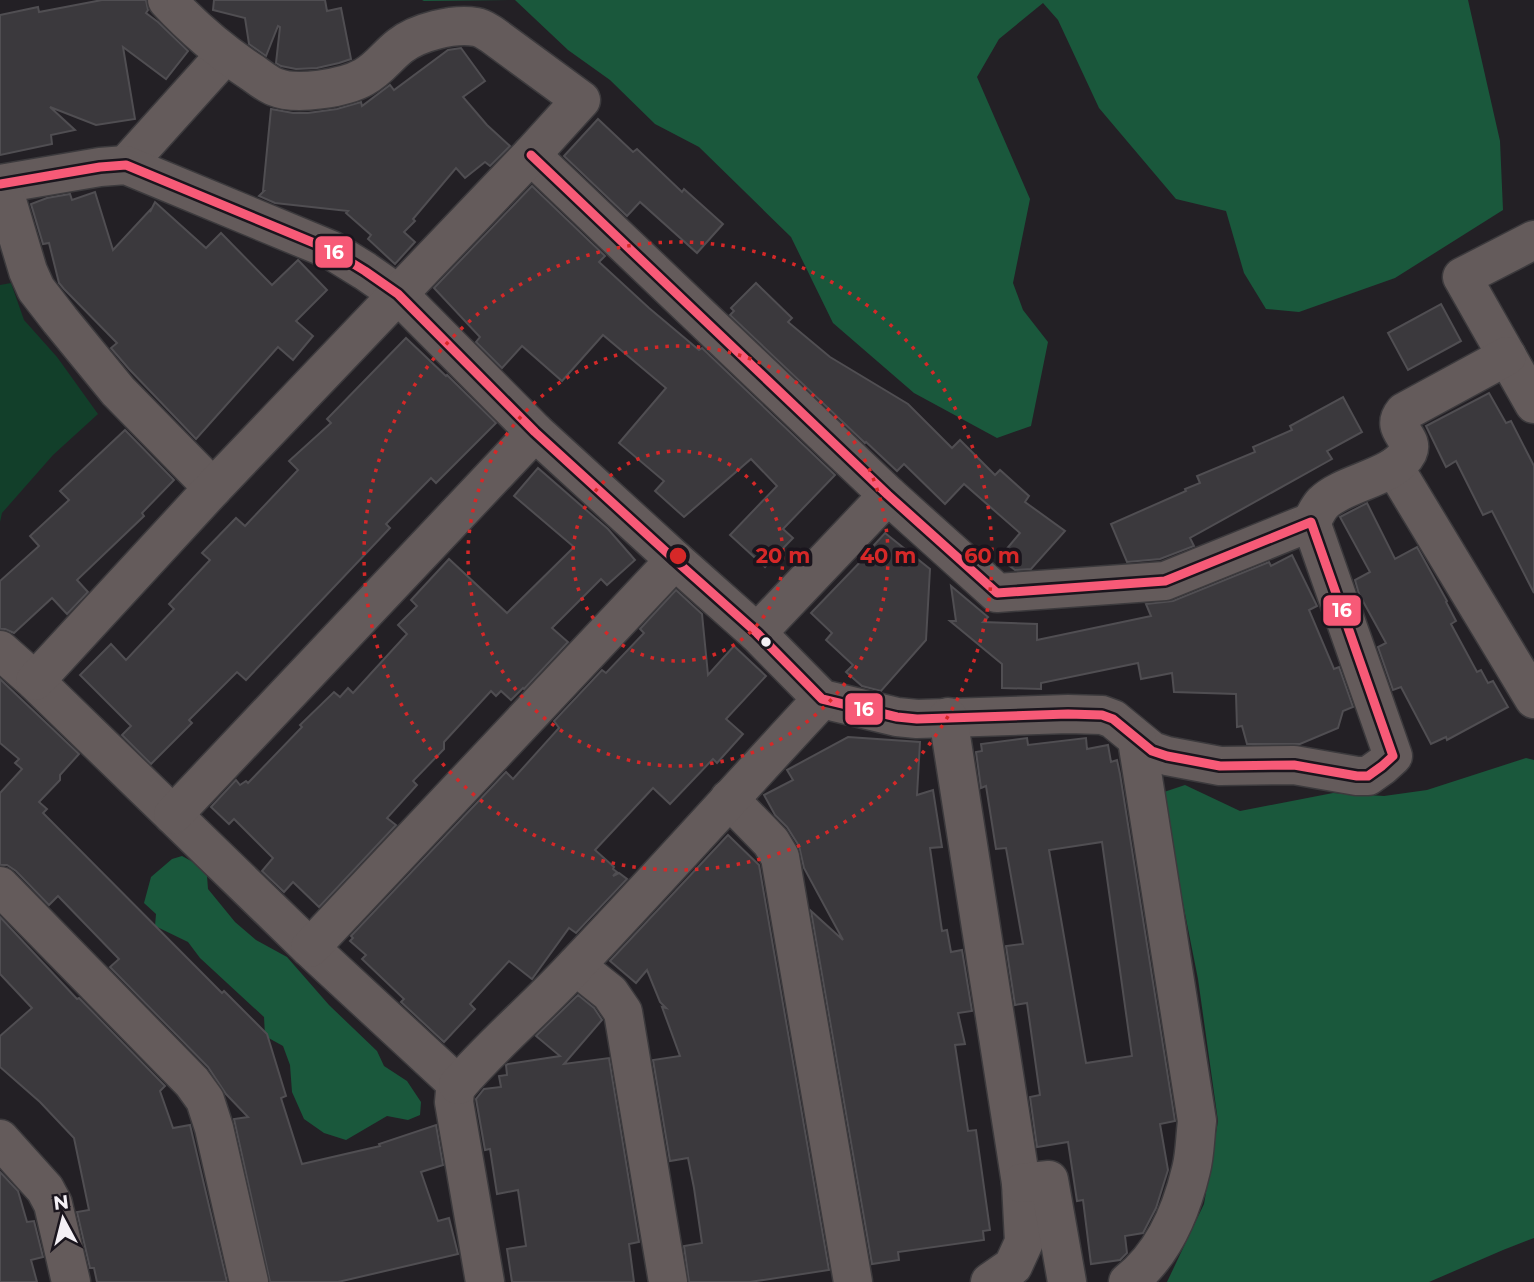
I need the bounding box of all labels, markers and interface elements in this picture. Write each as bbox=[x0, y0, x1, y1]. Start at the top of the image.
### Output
line badge: 16 bbox=[314, 235, 354, 269]
text: 16 bbox=[324, 241, 344, 264]
text: 20 m bbox=[756, 543, 810, 568]
text: 40 m bbox=[860, 543, 916, 568]
text: 60 m bbox=[964, 543, 1020, 568]
centre of rings bbox=[666, 544, 690, 568]
line badge: 16 bbox=[1322, 594, 1362, 627]
text: 16 bbox=[1332, 599, 1352, 622]
unlabelled marker bbox=[759, 635, 773, 649]
line badge: 16 bbox=[844, 692, 884, 726]
text: 16 bbox=[854, 698, 874, 721]
north arrow bbox=[28, 1184, 98, 1254]
text: N bbox=[52, 1190, 70, 1215]

